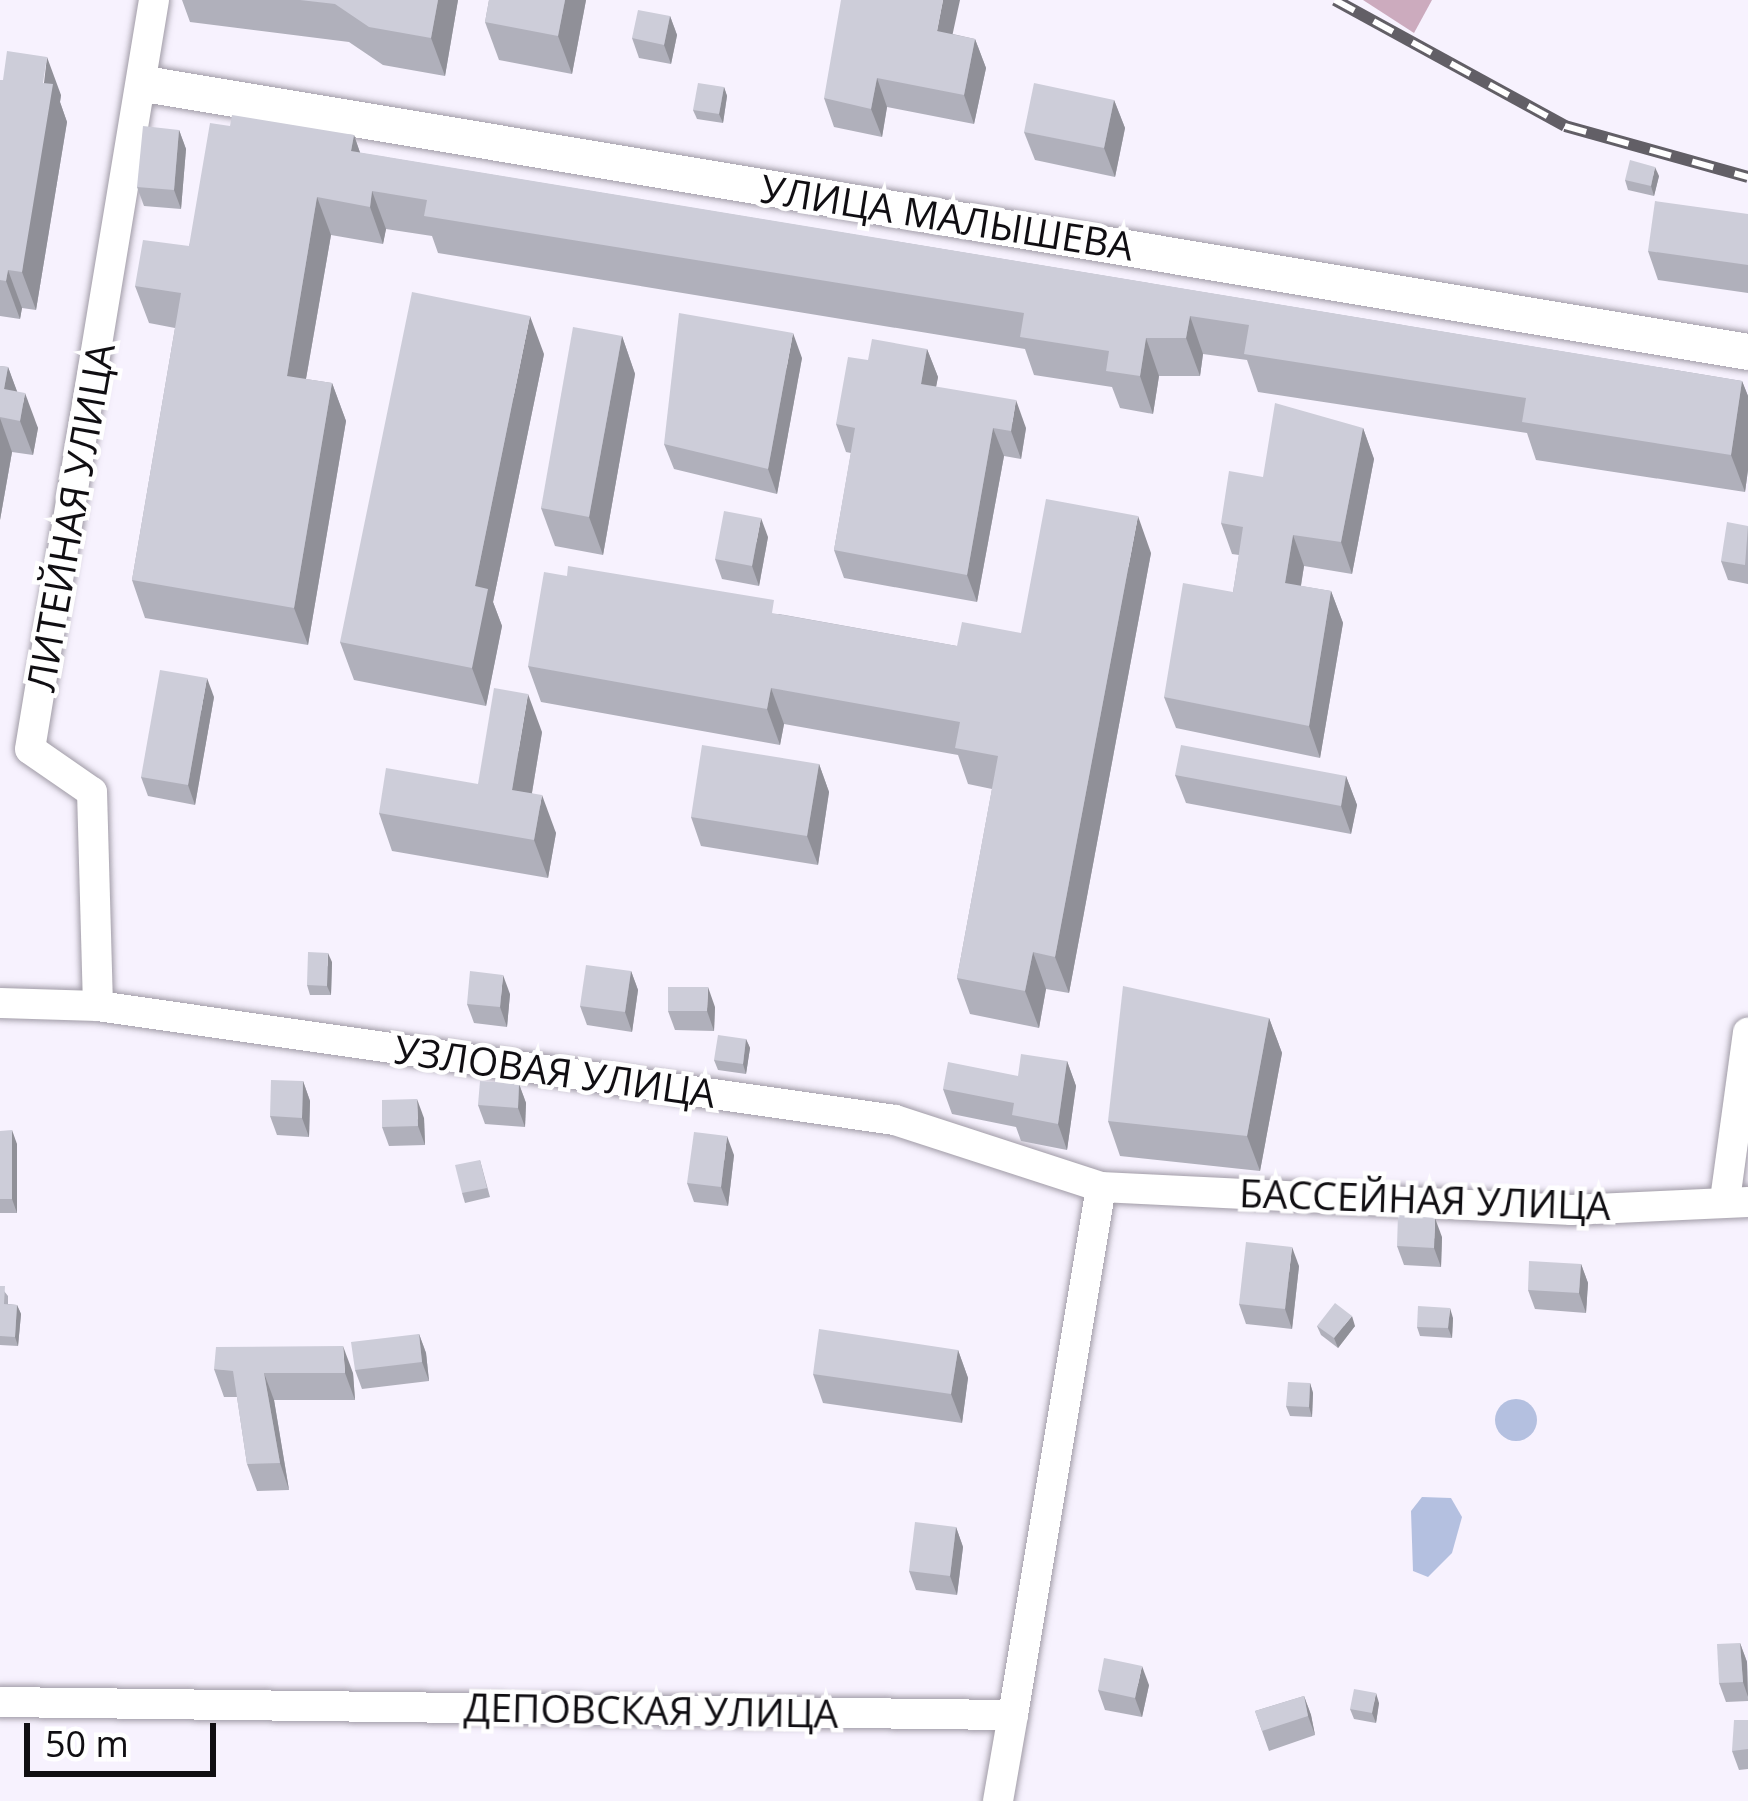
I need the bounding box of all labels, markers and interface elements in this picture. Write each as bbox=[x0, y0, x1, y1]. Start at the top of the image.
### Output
street label: УЛИЦА МАЛЫШЕВА bbox=[757, 164, 1137, 270]
street label: ЛИТЕЙНАЯ УЛИЦА bbox=[16, 339, 124, 695]
street label: УЗЛОВАЯ УЛИЦА bbox=[391, 1025, 719, 1117]
street label: БАССЕЙНАЯ УЛИЦА bbox=[1238, 1169, 1612, 1229]
street label: ДЕПОВСКАЯ УЛИЦА bbox=[463, 1683, 839, 1737]
scale bar bbox=[30, 1699, 222, 1773]
text: 50 m bbox=[45, 1719, 129, 1768]

